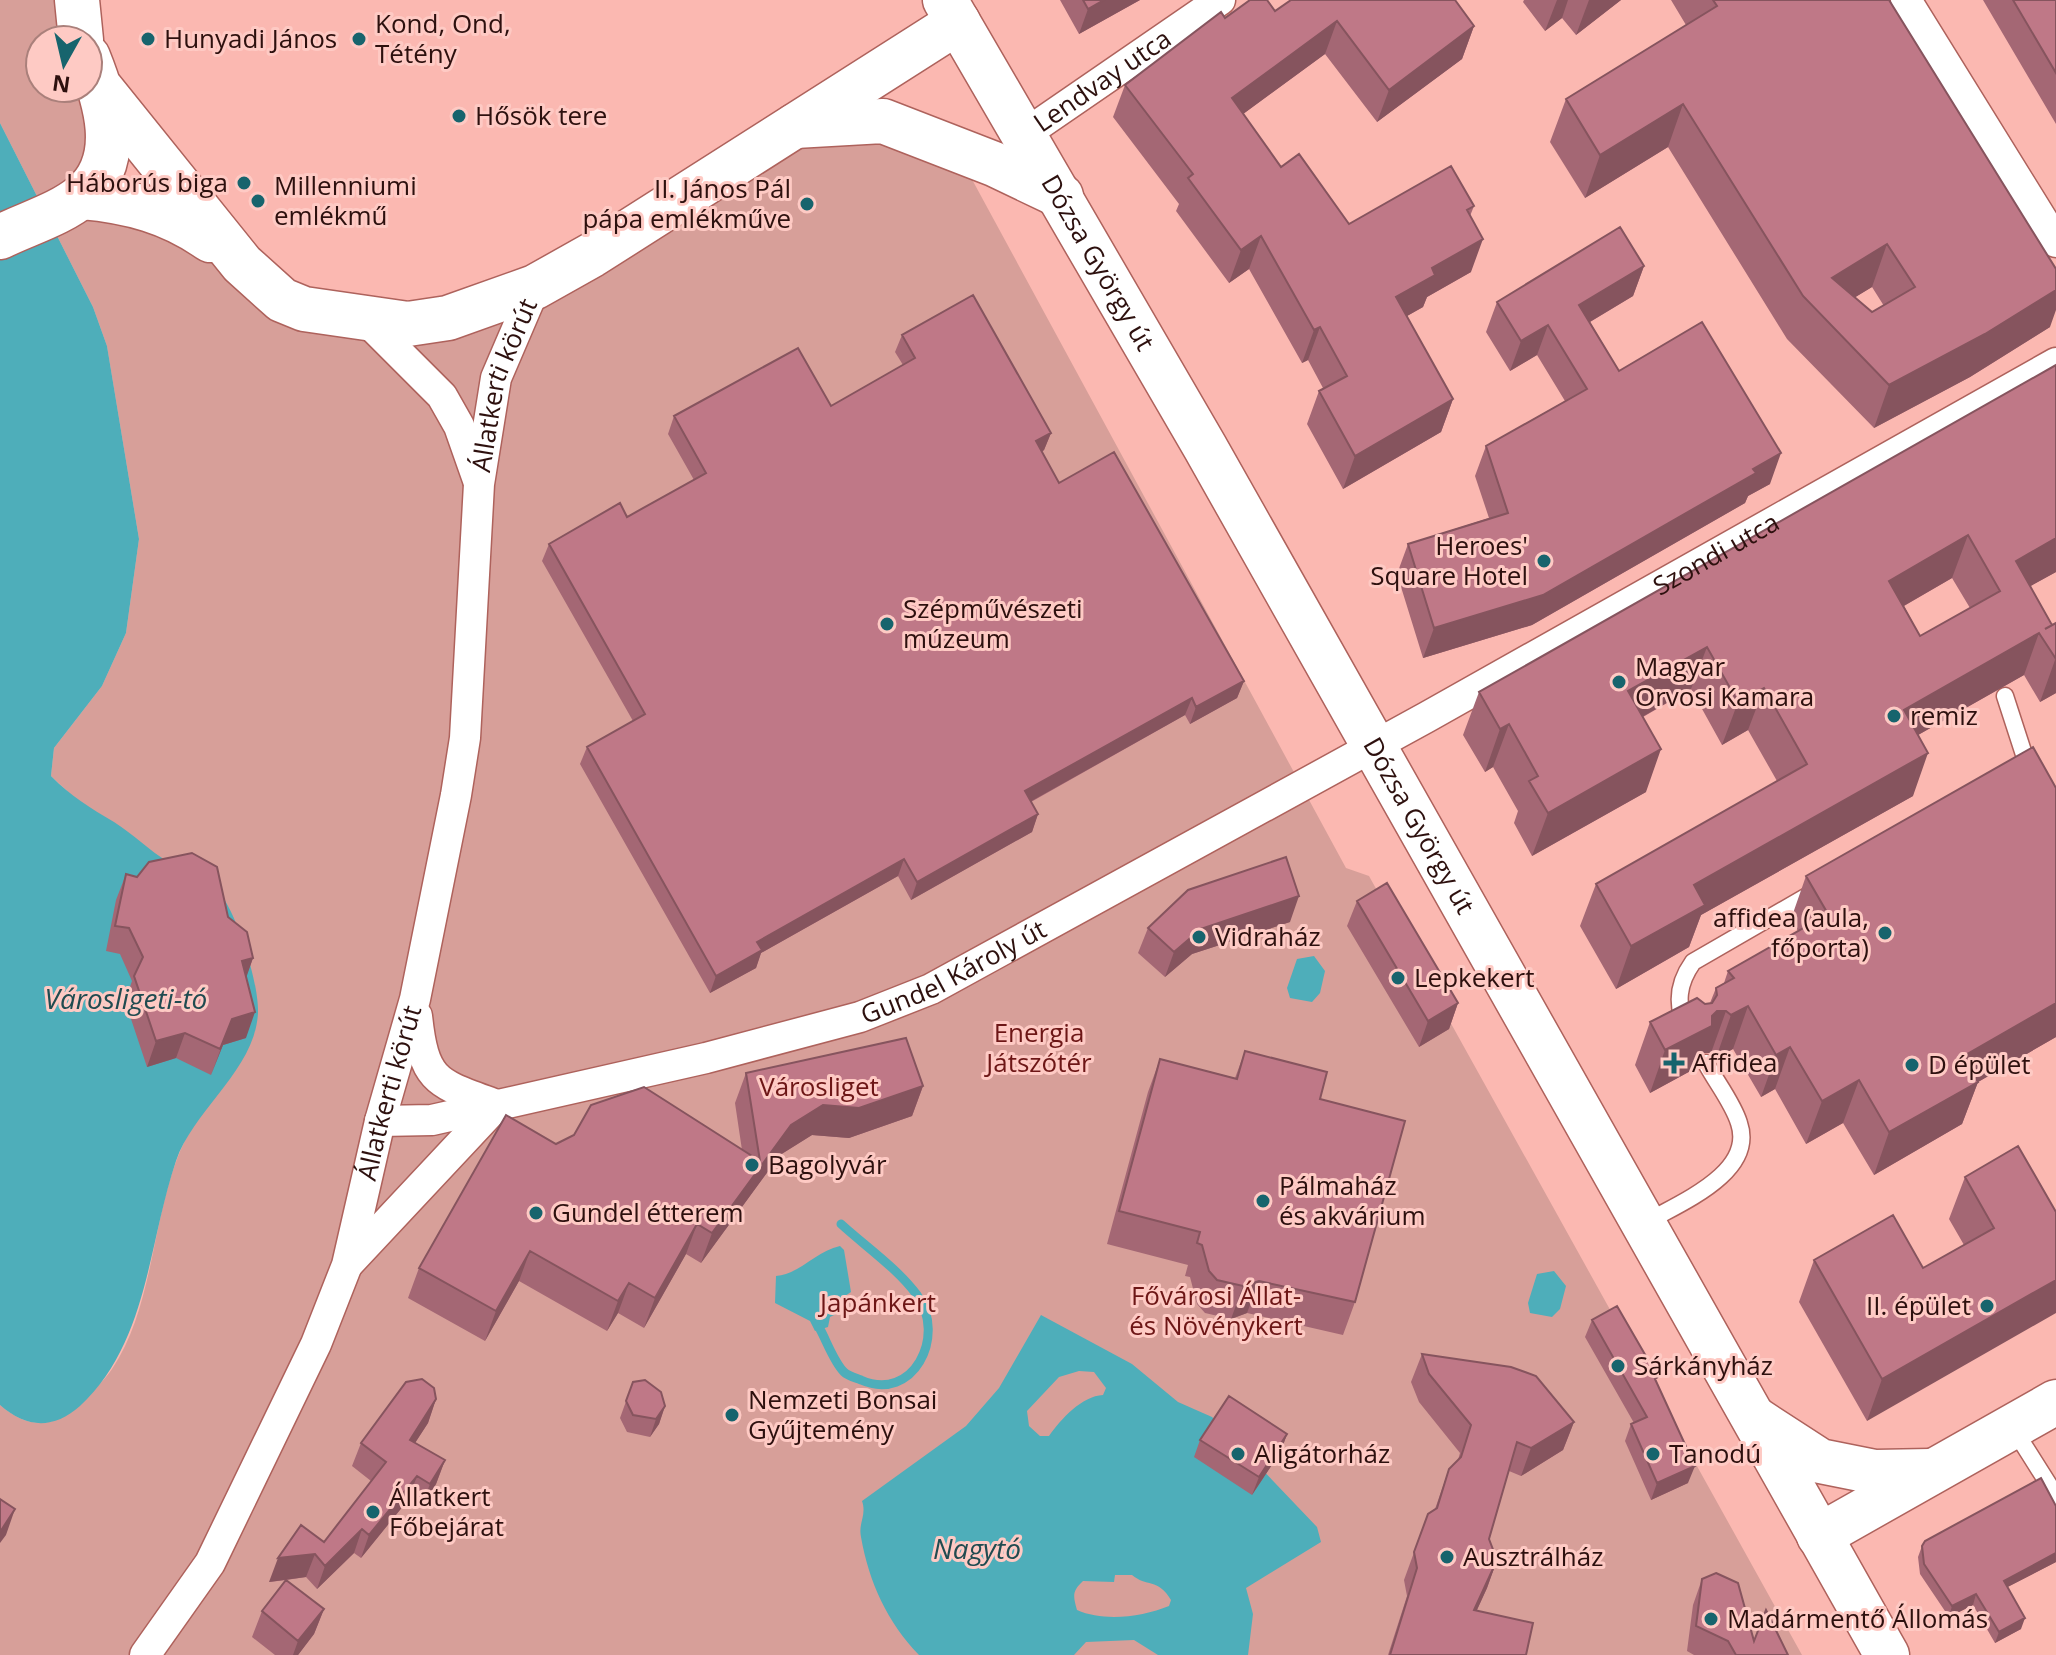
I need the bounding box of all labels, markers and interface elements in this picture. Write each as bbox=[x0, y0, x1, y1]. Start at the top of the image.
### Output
place label: Kond, Ond, Tétény bbox=[375, 5, 511, 71]
place label: Hunyadi János bbox=[164, 20, 337, 56]
street label: Lendvay utca bbox=[1026, 20, 1178, 140]
north arrow bbox=[24, 24, 104, 104]
marker: Hunyadi János bbox=[139, 30, 157, 48]
marker: Kond, Ond, Tétény bbox=[350, 30, 368, 48]
text: N bbox=[50, 69, 72, 101]
place label: Hősök tere bbox=[475, 97, 607, 133]
marker: Hősök tere bbox=[450, 107, 468, 125]
place label: Háborús biga bbox=[66, 164, 228, 200]
place label: Millenniumi emlékmű bbox=[274, 167, 417, 233]
street label: Dózsa György út bbox=[1033, 168, 1164, 357]
place label: II. János Pál pápa emlékműve bbox=[582, 170, 791, 236]
marker: Háborús biga bbox=[235, 174, 253, 192]
marker: Millenniumi emlékmű bbox=[249, 192, 267, 210]
marker: II. János Pál pápa emlékműve bbox=[798, 195, 816, 213]
street label: Állatkerti körút bbox=[462, 292, 545, 475]
street label: Szondi utca bbox=[1646, 504, 1785, 603]
place label: Heroes' Square Hotel bbox=[1370, 527, 1528, 593]
marker: Heroes' Square Hotel bbox=[1535, 552, 1553, 570]
place label: Szépművészeti múzeum bbox=[903, 590, 1083, 656]
marker: Szépművészeti múzeum bbox=[878, 615, 896, 633]
place label: Magyar Orvosi Kamara bbox=[1635, 648, 1814, 714]
marker: Magyar Orvosi Kamara bbox=[1610, 673, 1628, 691]
place label: remiz bbox=[1910, 697, 1978, 733]
marker: remiz bbox=[1885, 707, 1903, 725]
street label: Dózsa György út bbox=[1355, 730, 1484, 920]
place label: affidea (aula, főporta) bbox=[1713, 899, 1869, 965]
street label: Gundel Károly út bbox=[855, 910, 1052, 1032]
place label: Vidraház bbox=[1215, 918, 1321, 954]
marker: affidea (aula, főporta) bbox=[1876, 924, 1894, 942]
marker: Vidraház bbox=[1190, 928, 1208, 946]
place label: Lepkekert bbox=[1414, 959, 1535, 995]
marker: Lepkekert bbox=[1389, 969, 1407, 987]
water label: Városligeti-tó bbox=[45, 979, 207, 1017]
street label: Állatkerti körút bbox=[348, 1001, 429, 1184]
park label: Energia Játszótér bbox=[983, 1014, 1092, 1080]
place label: Affidea bbox=[1692, 1044, 1777, 1080]
place label: D épület bbox=[1928, 1046, 2031, 1082]
marker: Affidea bbox=[1663, 1052, 1685, 1074]
marker: D épület bbox=[1903, 1056, 1921, 1074]
park label: Városliget bbox=[759, 1068, 879, 1104]
place label: Bagolyvár bbox=[768, 1146, 887, 1182]
marker: Bagolyvár bbox=[743, 1156, 761, 1174]
place label: Pálmaház és akvárium bbox=[1279, 1167, 1426, 1233]
marker: Pálmaház és akvárium bbox=[1254, 1192, 1272, 1210]
place label: Gundel étterem bbox=[552, 1194, 744, 1230]
marker: Gundel étterem bbox=[527, 1204, 545, 1222]
park label: Fővárosi Állat- és Növénykert bbox=[1129, 1277, 1303, 1343]
park label: Japánkert bbox=[817, 1284, 936, 1320]
place label: II. épület bbox=[1866, 1287, 1971, 1323]
marker: II. épület bbox=[1978, 1297, 1996, 1315]
place label: Sárkányház bbox=[1634, 1347, 1773, 1383]
marker: Sárkányház bbox=[1609, 1357, 1627, 1375]
place label: Nemzeti Bonsai Gyűjtemény bbox=[748, 1381, 937, 1447]
marker: Nemzeti Bonsai Gyűjtemény bbox=[723, 1406, 741, 1424]
place label: Aligátorház bbox=[1254, 1435, 1390, 1471]
place label: Tanodú bbox=[1669, 1435, 1761, 1471]
marker: Aligátorház bbox=[1229, 1445, 1247, 1463]
marker: Tanodú bbox=[1644, 1445, 1662, 1463]
place label: Állatkert Főbejárat bbox=[389, 1478, 504, 1544]
marker: Állatkert Főbejárat bbox=[364, 1503, 382, 1521]
water label: Nagytó bbox=[933, 1529, 1021, 1567]
place label: Ausztrálház bbox=[1463, 1538, 1603, 1574]
marker: Ausztrálház bbox=[1438, 1548, 1456, 1566]
place label: Madármentő Állomás bbox=[1727, 1600, 1988, 1636]
marker: Madármentő Állomás bbox=[1702, 1610, 1720, 1628]

